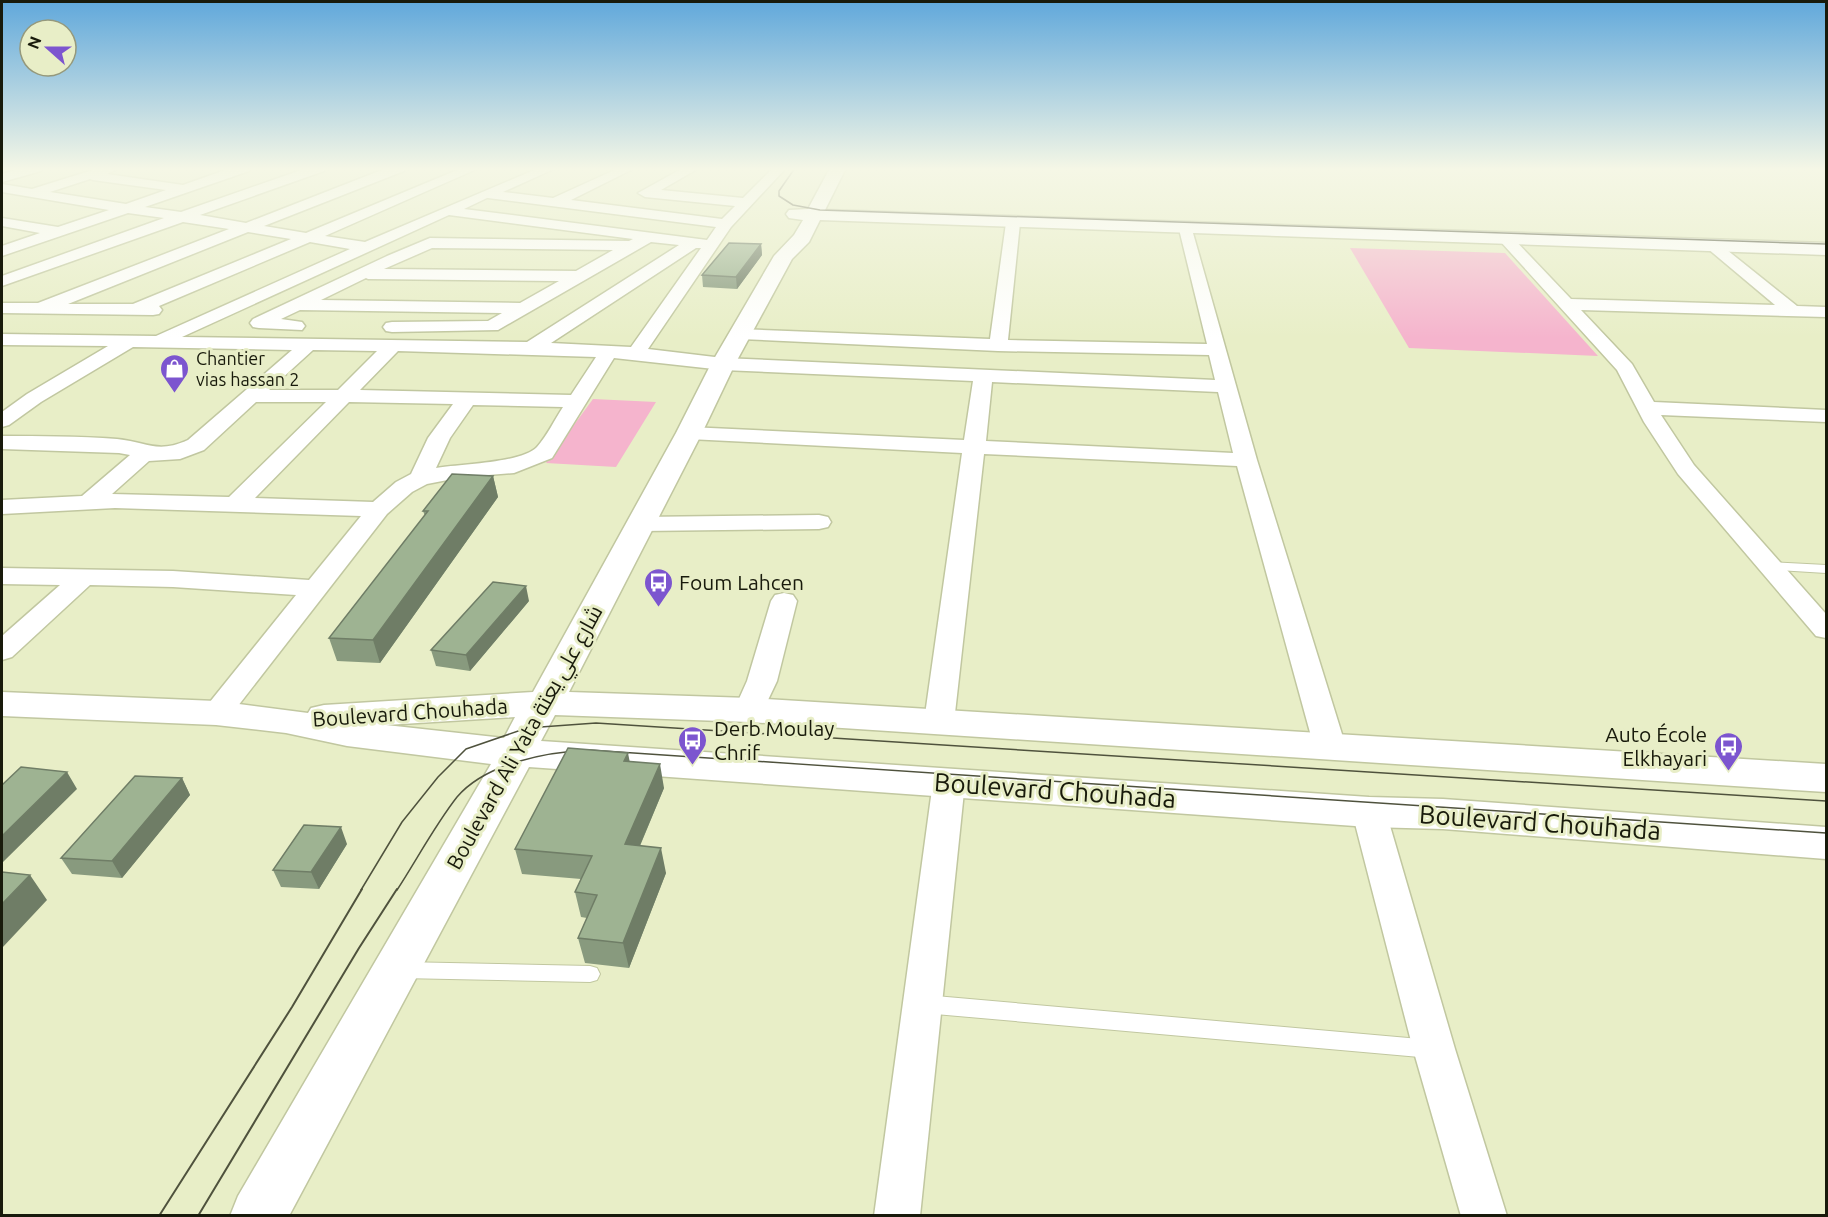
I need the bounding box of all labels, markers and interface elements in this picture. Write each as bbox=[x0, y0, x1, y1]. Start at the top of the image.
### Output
north arrow bbox=[18, 18, 78, 78]
text: N bbox=[23, 34, 45, 51]
place label: Chantier vias hassan 2 bbox=[196, 348, 299, 389]
shop icon: Chantier vias hassan 2 bbox=[159, 352, 191, 394]
bus stop icon: Foum Lahcen bbox=[642, 566, 674, 608]
place label: Foum Lahcen bbox=[679, 570, 804, 594]
street label: Boulevard Ali Yata شارع علي يعتة bbox=[441, 601, 611, 876]
street label: Boulevard Chouhada bbox=[312, 693, 508, 731]
place label: Derb Moulay Chrif bbox=[714, 716, 834, 764]
place label: Auto École Elkhayari bbox=[1605, 722, 1707, 770]
bus stop icon: Derb Moulay Chrif bbox=[677, 724, 709, 766]
bus stop icon: Auto École Elkhayari bbox=[1712, 730, 1744, 772]
street label: Boulevard Chouhada bbox=[933, 767, 1177, 813]
street label: Boulevard Chouhada bbox=[1418, 799, 1662, 845]

